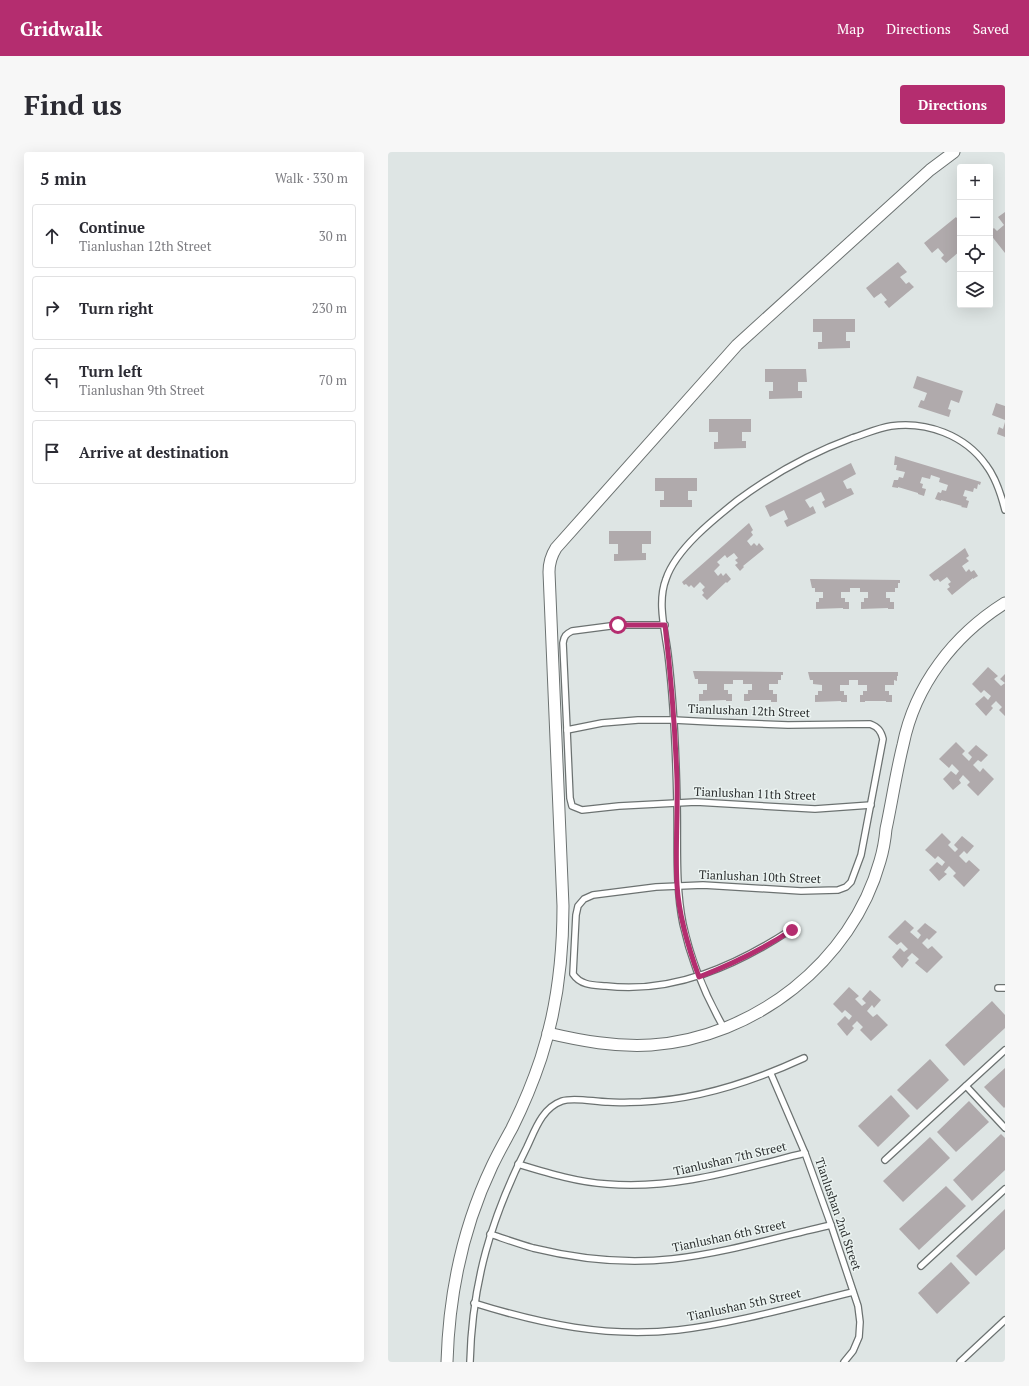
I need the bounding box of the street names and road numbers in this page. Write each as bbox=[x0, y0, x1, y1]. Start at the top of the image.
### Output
street label: Tianlushan 12th Street bbox=[688, 701, 811, 720]
street label: Tianlushan 11th Street bbox=[694, 784, 817, 803]
street label: Tianlushan 10th Street bbox=[699, 867, 822, 886]
street label: Tianlushan 7th Street bbox=[672, 1138, 788, 1179]
street label: Tianlushan 2nd Street bbox=[812, 1156, 865, 1273]
street label: Tianlushan 6th Street bbox=[671, 1216, 788, 1255]
street label: Tianlushan 5th Street bbox=[686, 1285, 803, 1324]

